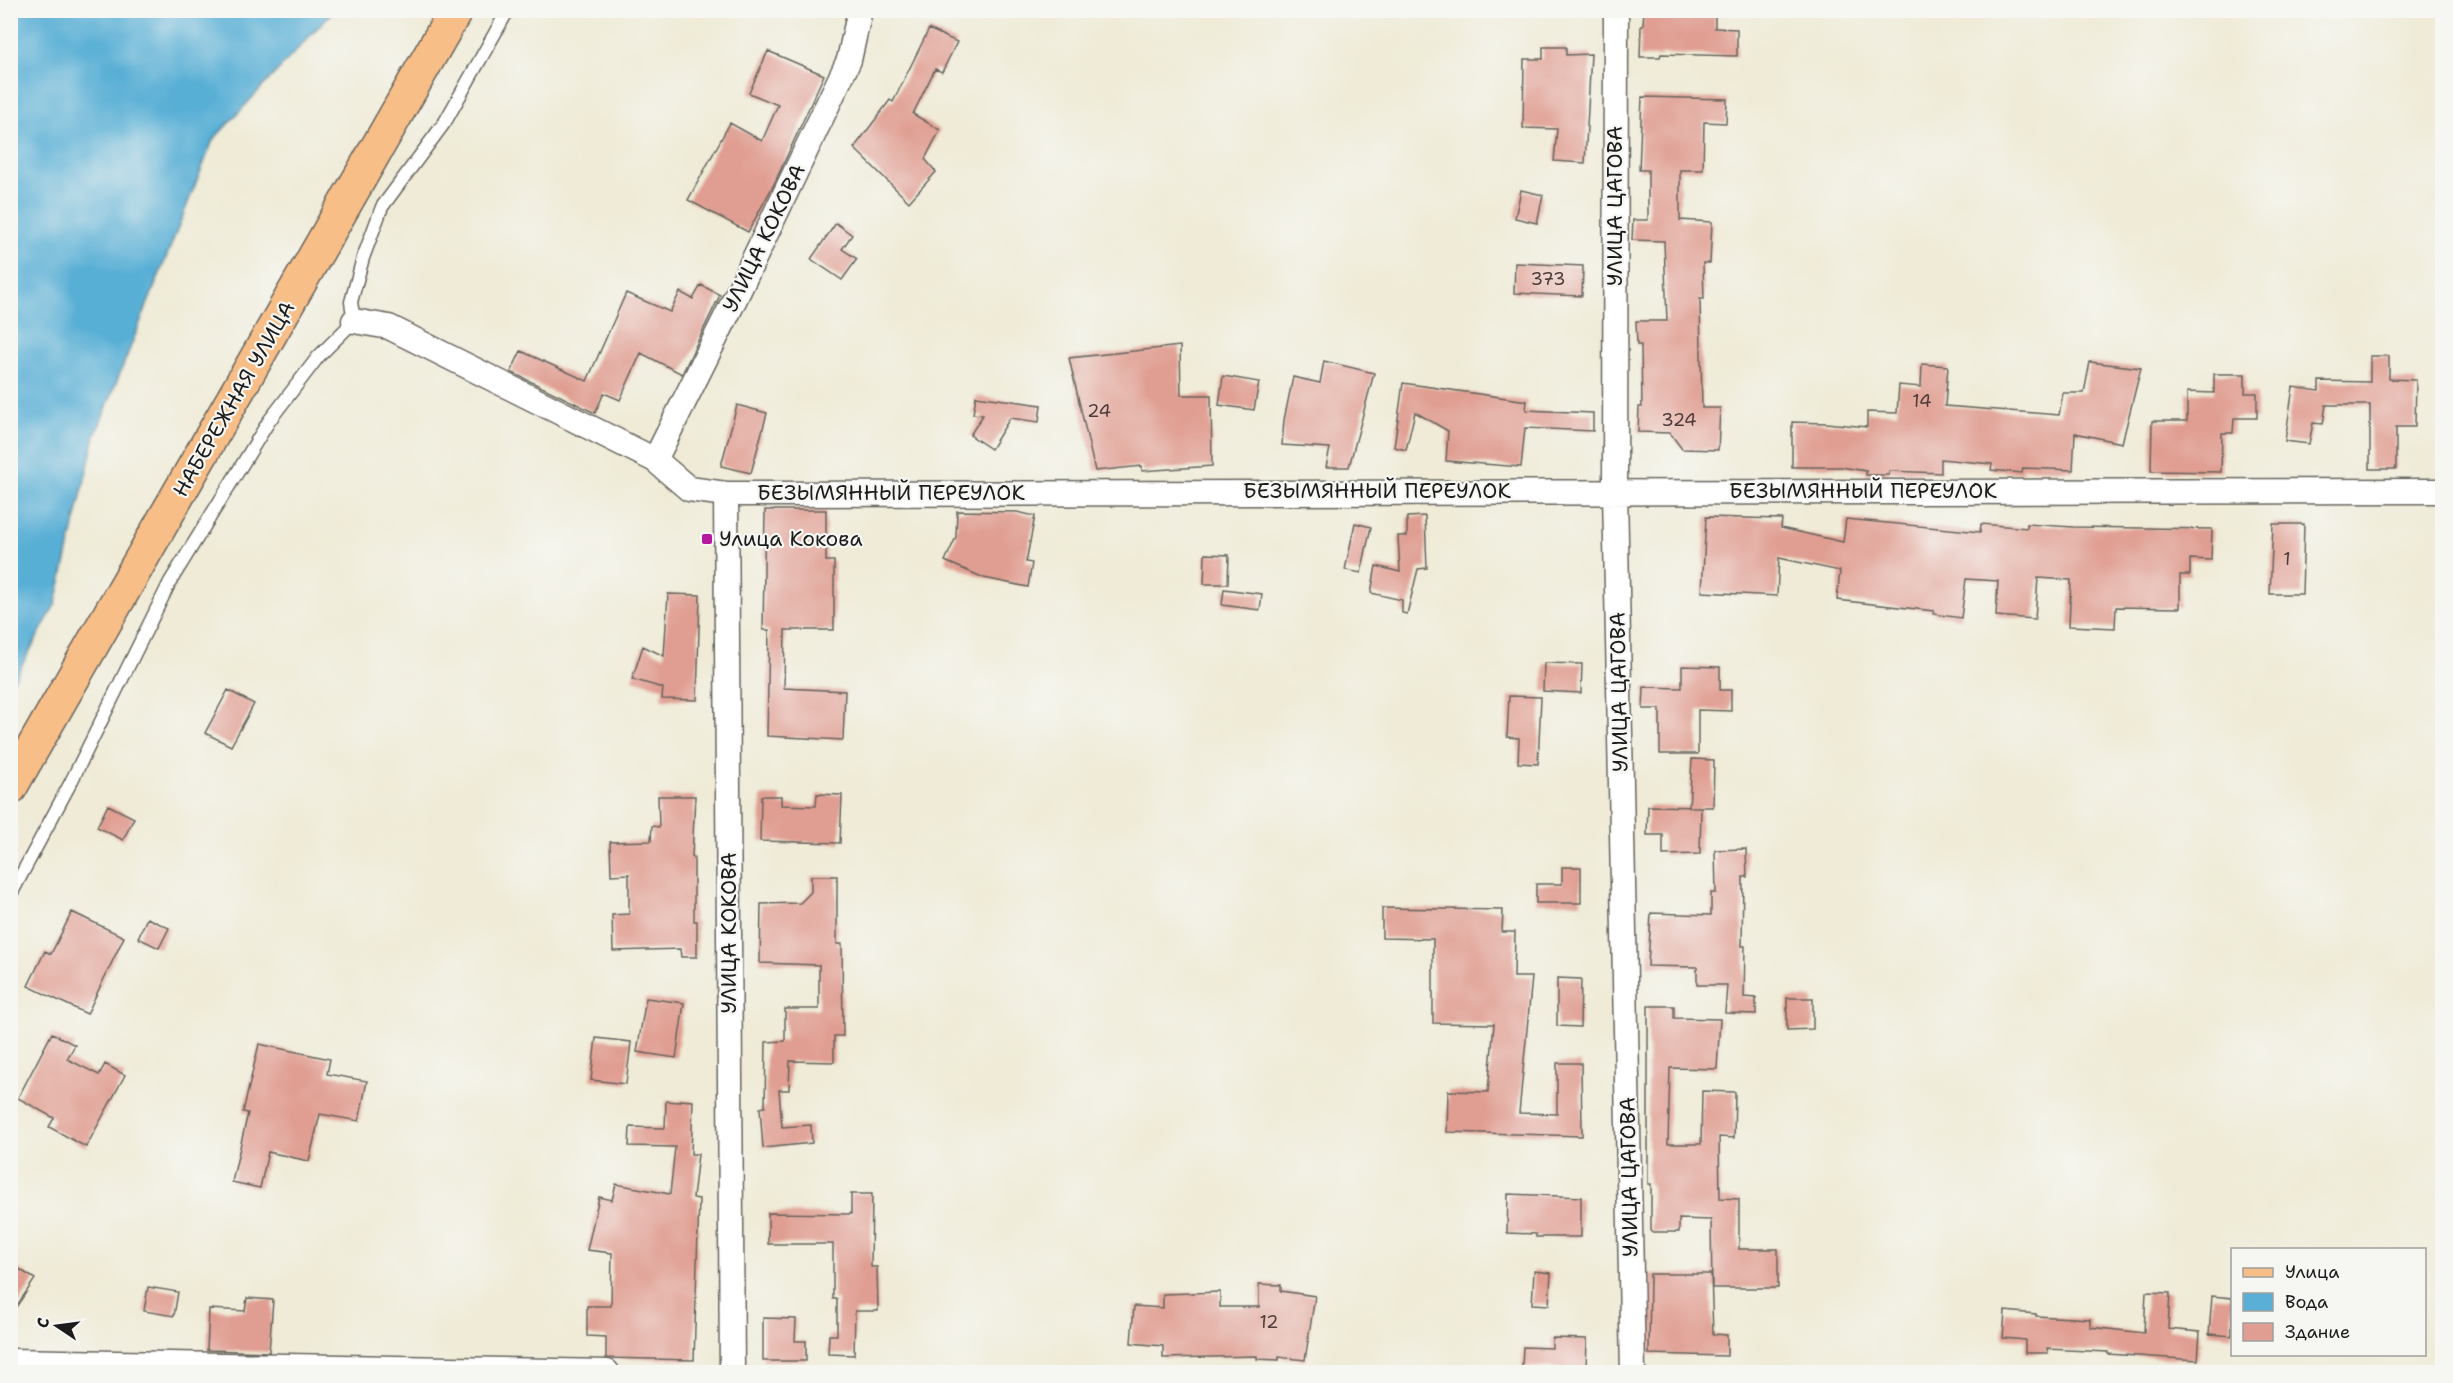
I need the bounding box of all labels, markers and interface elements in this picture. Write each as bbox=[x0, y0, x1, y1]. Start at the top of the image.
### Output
street label: УЛИЦА ЦАГОВА bbox=[1601, 126, 1629, 286]
street label: УЛИЦА КОКОВА bbox=[716, 159, 812, 317]
house number: 373 bbox=[1531, 267, 1566, 291]
street label: НАБЕРЕЖНАЯ УЛИЦА bbox=[166, 296, 302, 502]
house number: 14 bbox=[1912, 389, 1932, 413]
house number: 24 bbox=[1087, 399, 1111, 423]
house number: 324 bbox=[1661, 408, 1697, 432]
street label: БЕЗЫМЯННЫЙ ПЕРЕУЛОК bbox=[1243, 477, 1511, 505]
street label: БЕЗЫМЯННЫЙ ПЕРЕУЛОК bbox=[1729, 477, 1997, 505]
street label: БЕЗЫМЯННЫЙ ПЕРЕУЛОК bbox=[757, 479, 1025, 507]
place label: Улица Кокова bbox=[719, 525, 863, 553]
marker: Улица Кокова bbox=[700, 532, 714, 546]
house number: 1 bbox=[2283, 547, 2291, 571]
street label: УЛИЦА ЦАГОВА bbox=[1604, 612, 1634, 772]
street label: УЛИЦА КОКОВА bbox=[715, 852, 743, 1014]
street label: УЛИЦА ЦАГОВА bbox=[1614, 1097, 1644, 1257]
legend bbox=[2231, 1248, 2426, 1356]
text: Улица bbox=[2285, 1260, 2339, 1284]
text: Вода bbox=[2285, 1290, 2328, 1314]
north arrow bbox=[27, 1296, 87, 1356]
house number: 12 bbox=[1259, 1310, 1279, 1334]
text: С bbox=[32, 1315, 54, 1330]
text: Здание bbox=[2285, 1320, 2350, 1344]

